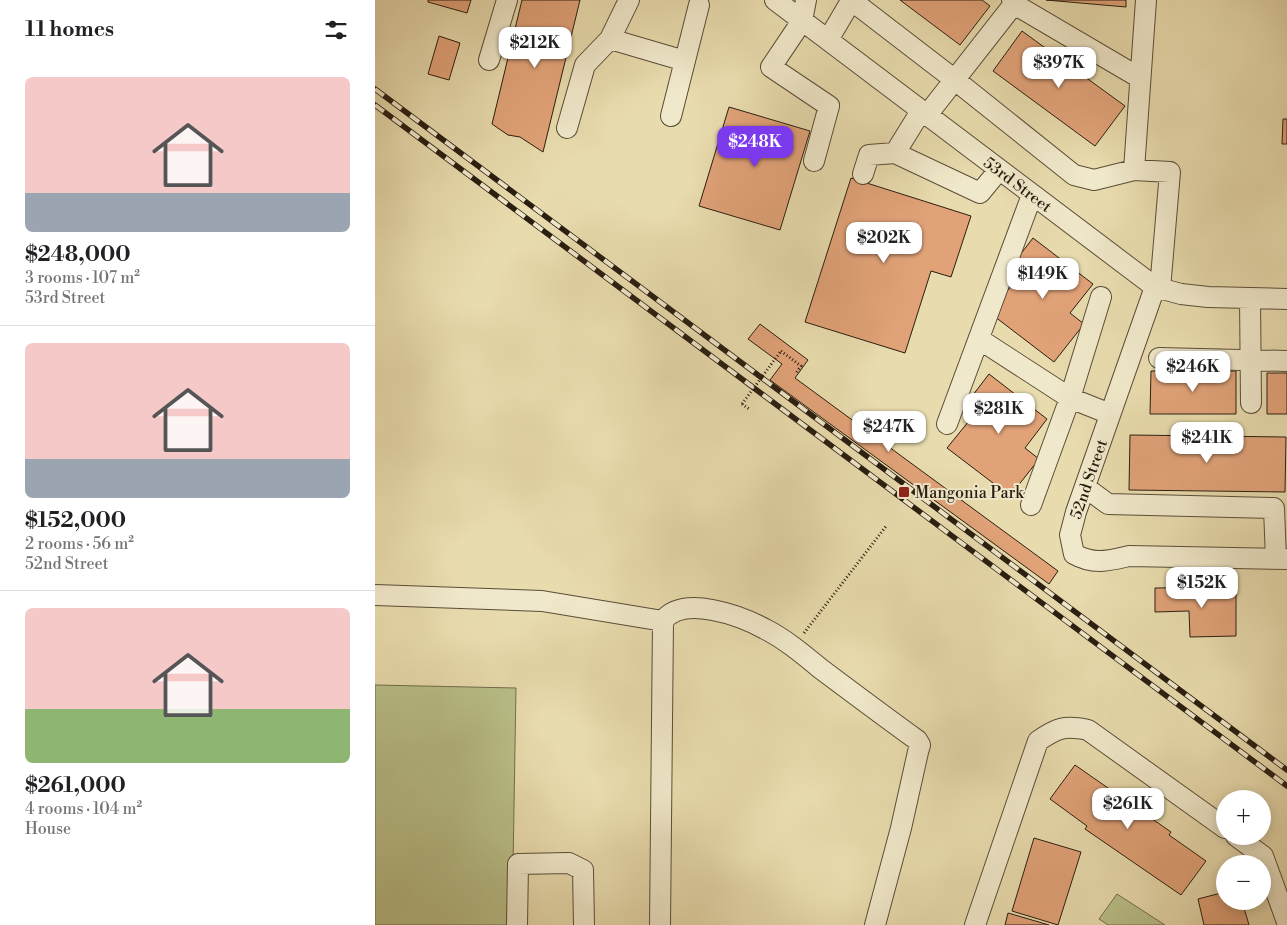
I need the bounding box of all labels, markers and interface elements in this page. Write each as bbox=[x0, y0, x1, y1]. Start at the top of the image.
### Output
icon: filters bbox=[322, 16, 350, 44]
text: 11 homes bbox=[25, 17, 114, 43]
pin: $212K bbox=[500, 27, 570, 69]
text: $212K bbox=[510, 33, 560, 53]
pin: $397K bbox=[1024, 46, 1094, 89]
text: $397K bbox=[1033, 53, 1085, 73]
icon: home bbox=[143, 110, 233, 200]
pin: $248K bbox=[720, 126, 790, 168]
text: $248K bbox=[728, 132, 782, 152]
street label: 53rd Street bbox=[979, 153, 1056, 217]
pin: $202K bbox=[849, 222, 919, 264]
text: $202K bbox=[857, 228, 911, 248]
text: $248,000 bbox=[25, 242, 130, 268]
pin: $149K bbox=[1008, 258, 1078, 300]
text: $149K bbox=[1018, 264, 1068, 284]
text: 3 rooms · 107 m² bbox=[25, 268, 140, 288]
text: 53rd Street bbox=[25, 288, 105, 308]
pin: $246K bbox=[1158, 350, 1228, 393]
text: $246K bbox=[1166, 357, 1220, 377]
icon: home bbox=[143, 375, 233, 465]
pin: $281K bbox=[964, 392, 1034, 435]
text: $281K bbox=[974, 399, 1024, 419]
pin: $247K bbox=[854, 410, 924, 453]
text: $247K bbox=[863, 417, 915, 437]
pin: $241K bbox=[1172, 422, 1242, 464]
text: $241K bbox=[1182, 428, 1232, 448]
street label: 52nd Street bbox=[1066, 436, 1112, 522]
place label: Mangonia Park bbox=[915, 483, 1025, 503]
marker: Mangonia Park bbox=[897, 485, 911, 499]
text: $152,000 bbox=[25, 508, 126, 534]
text: 2 rooms · 56 m² bbox=[25, 534, 134, 554]
text: 52nd Street bbox=[25, 554, 108, 574]
pin: $152K bbox=[1167, 566, 1237, 609]
text: $152K bbox=[1177, 573, 1227, 593]
icon: home bbox=[143, 640, 233, 730]
text: $261,000 bbox=[25, 773, 126, 799]
pin: $261K bbox=[1093, 788, 1163, 830]
map controls bbox=[1216, 790, 1271, 910]
button: + bbox=[1216, 790, 1271, 845]
text: $261K bbox=[1103, 794, 1153, 814]
text: 4 rooms · 104 m² bbox=[25, 799, 142, 819]
text: House bbox=[25, 819, 71, 839]
button: − bbox=[1216, 855, 1271, 910]

